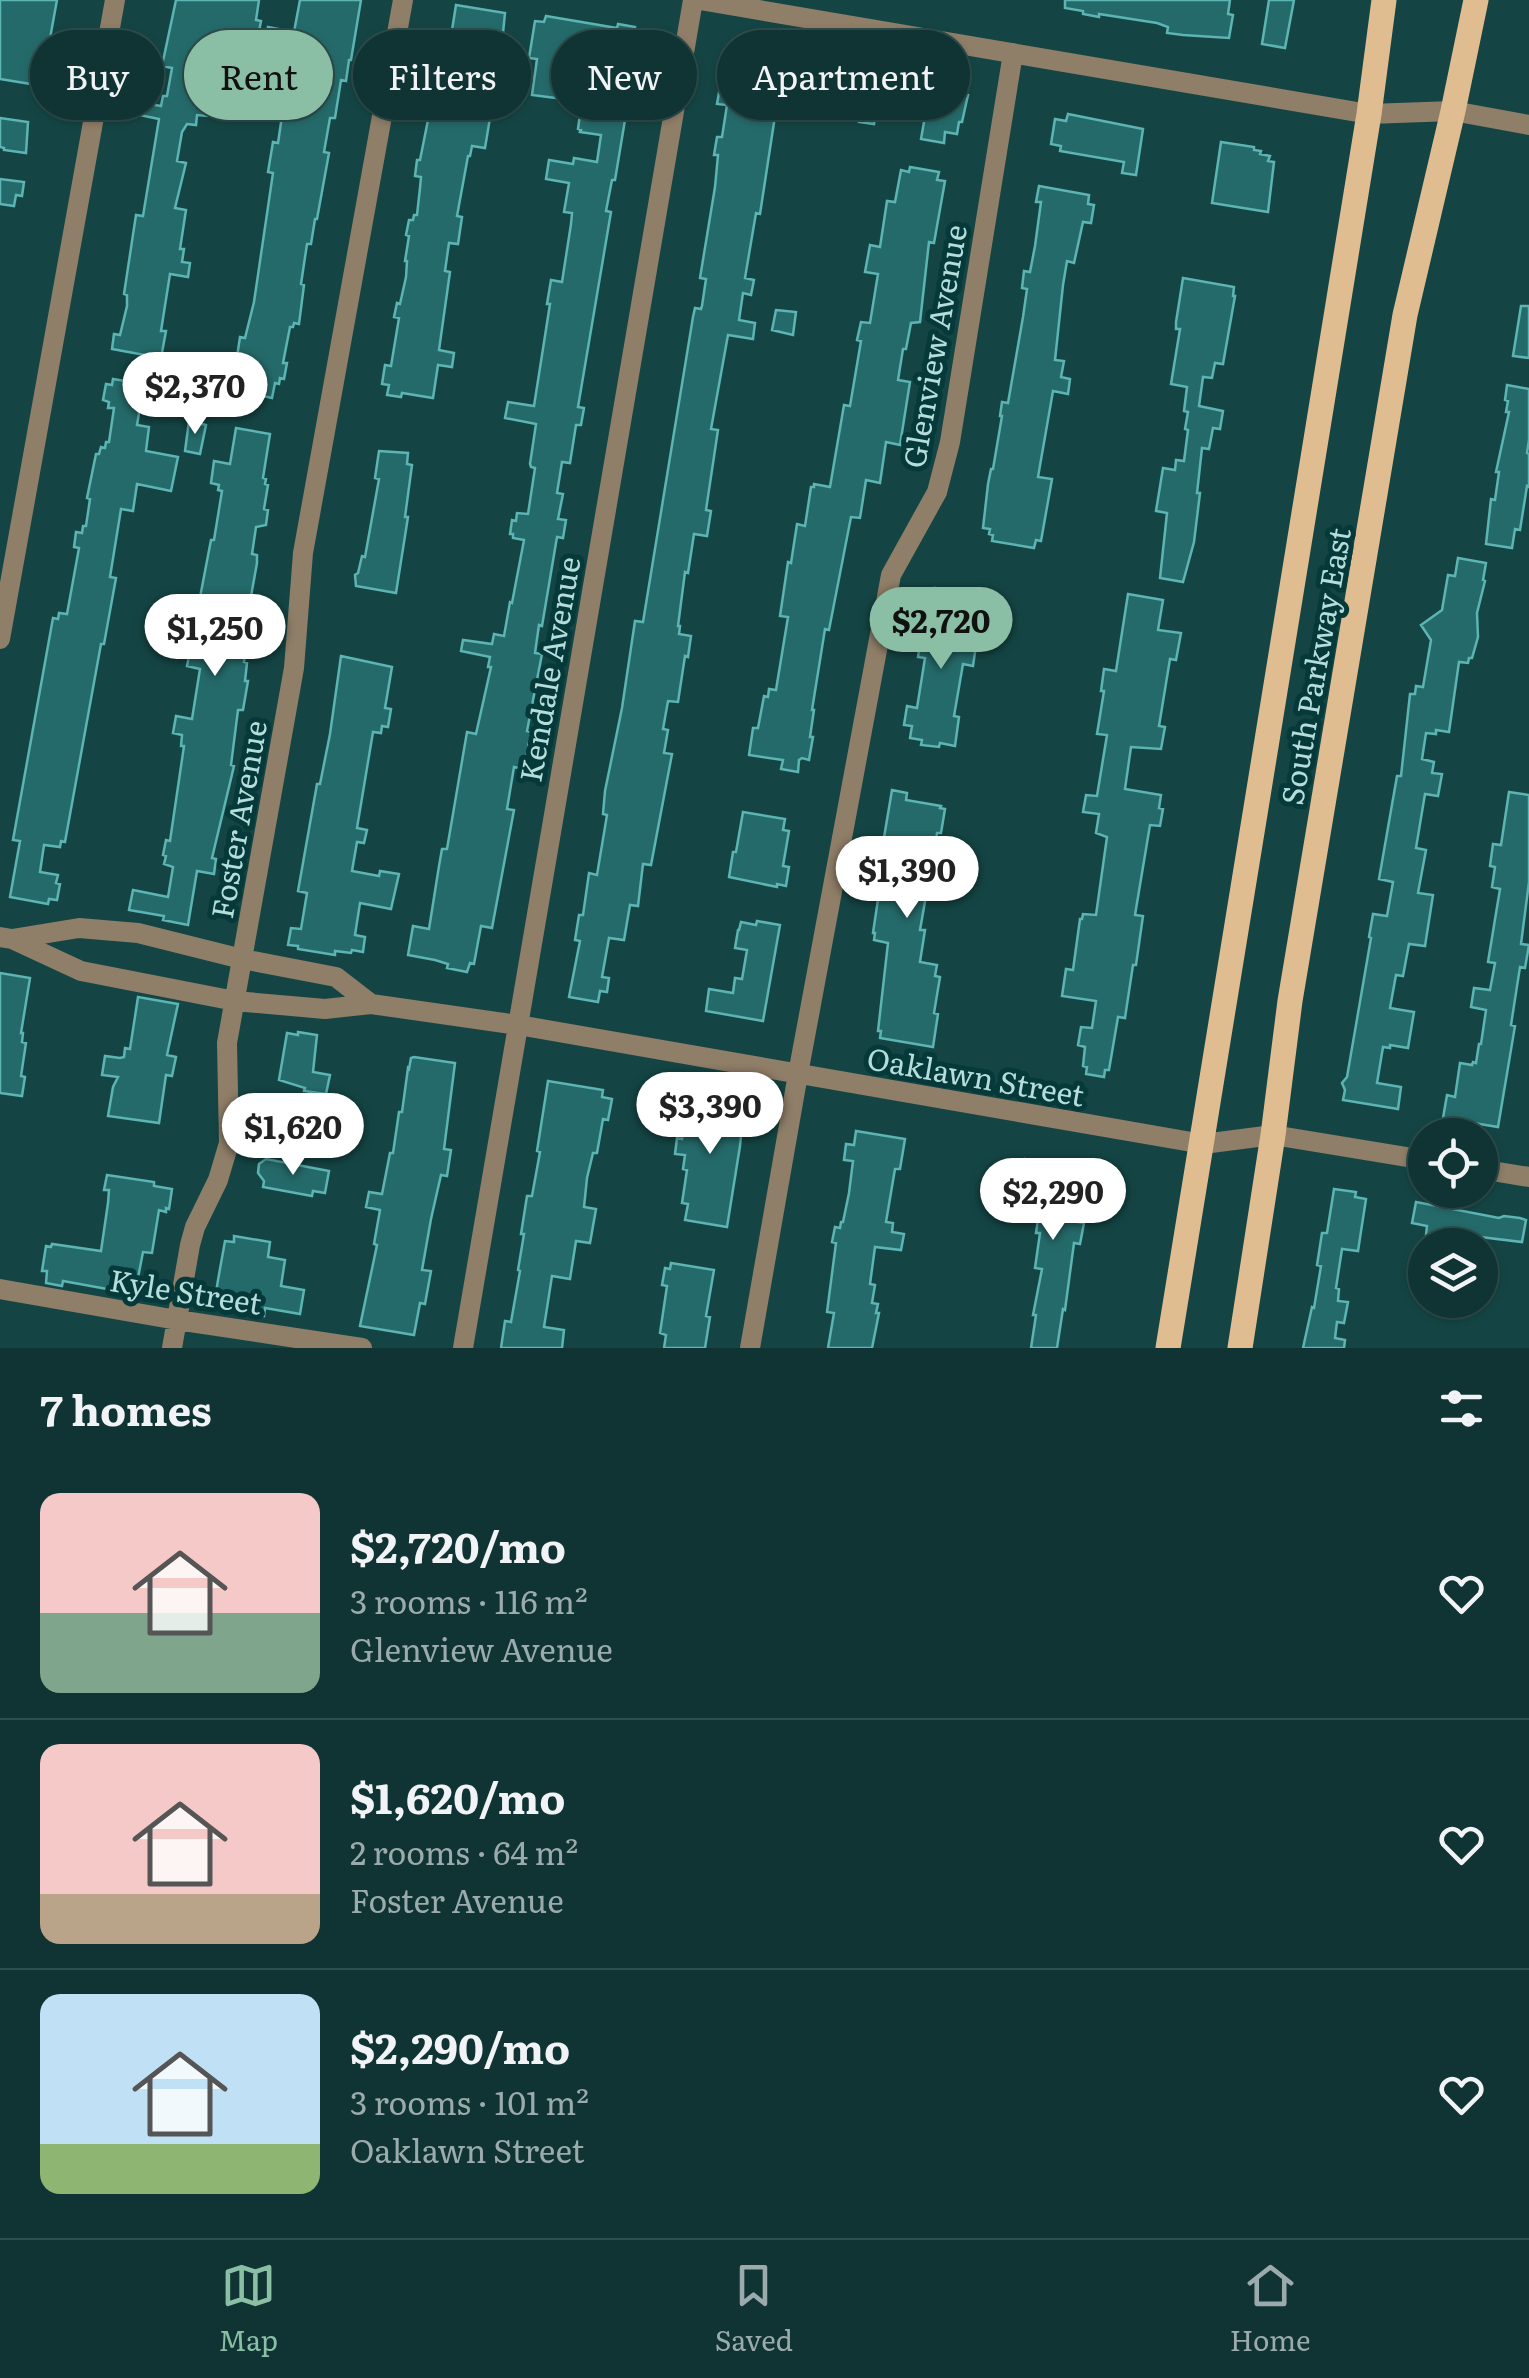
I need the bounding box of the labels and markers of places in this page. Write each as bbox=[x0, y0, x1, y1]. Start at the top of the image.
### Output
pin: $2,370 bbox=[114, 352, 276, 437]
pin: $2,720 bbox=[860, 587, 1022, 672]
pin: $1,250 bbox=[134, 594, 296, 679]
pin: $1,390 bbox=[826, 836, 988, 921]
pin: $3,390 bbox=[629, 1072, 791, 1157]
pin: $1,620 bbox=[212, 1093, 374, 1178]
pin: $2,290 bbox=[972, 1158, 1134, 1243]

